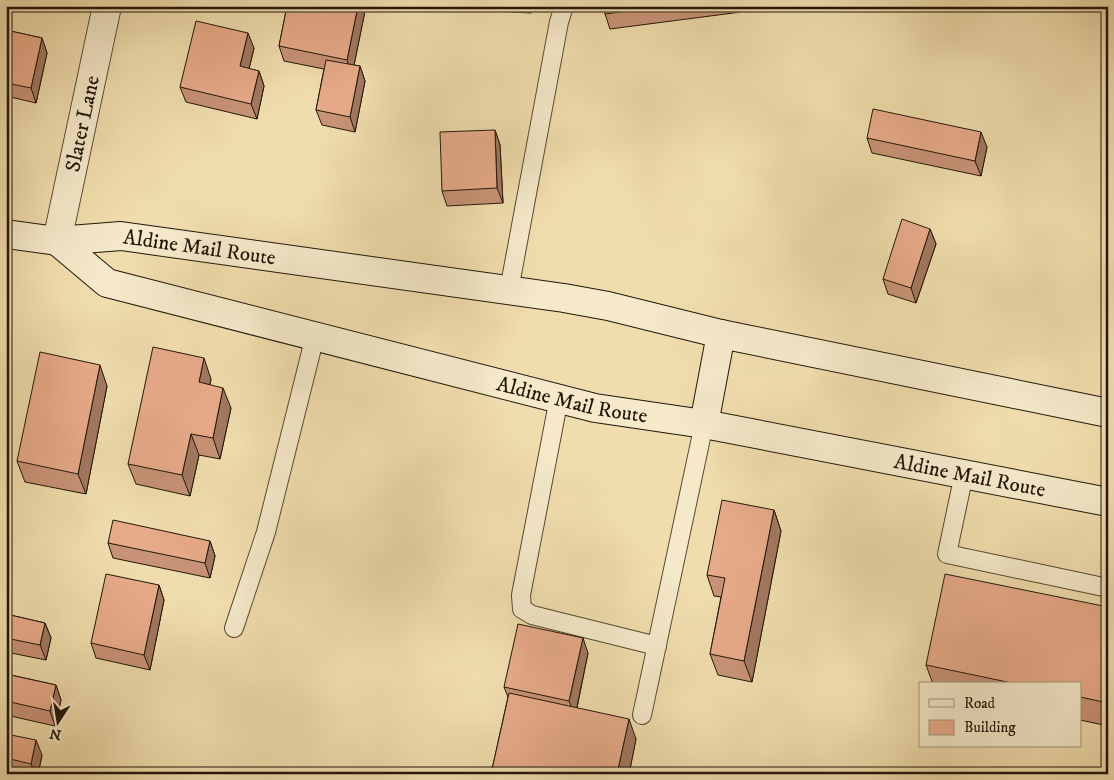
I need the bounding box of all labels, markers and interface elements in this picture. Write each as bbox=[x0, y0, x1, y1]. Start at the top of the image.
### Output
street label: Slater Lane bbox=[60, 73, 106, 174]
street label: Aldine Mail Route bbox=[121, 224, 278, 272]
street label: Aldine Mail Route bbox=[494, 371, 649, 430]
street label: Aldine Mail Route bbox=[892, 449, 1048, 504]
legend bbox=[919, 682, 1082, 748]
text: Road bbox=[964, 694, 996, 713]
north arrow bbox=[32, 698, 82, 748]
text: Building bbox=[964, 718, 1016, 737]
text: N bbox=[48, 724, 63, 744]

